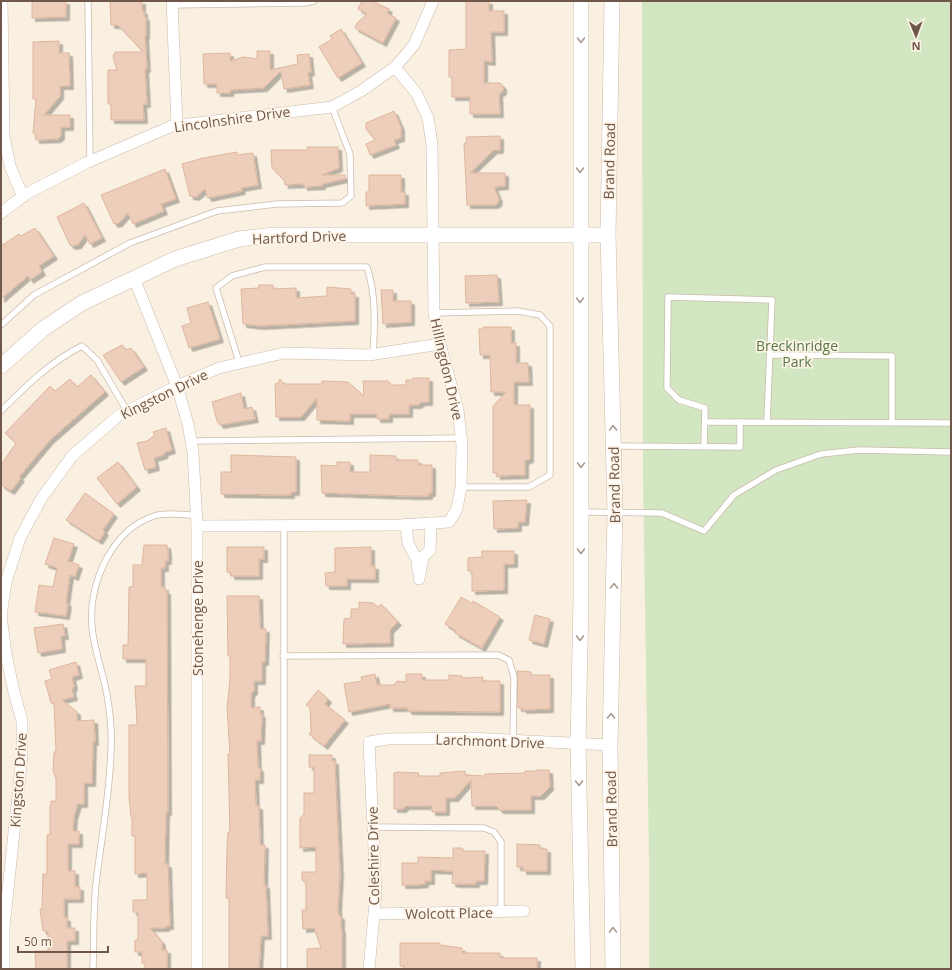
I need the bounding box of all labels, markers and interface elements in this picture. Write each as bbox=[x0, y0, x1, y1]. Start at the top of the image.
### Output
north arrow bbox=[896, 16, 936, 56]
one-way arrow bbox=[577, 37, 585, 43]
text: N bbox=[912, 39, 921, 54]
street label: Lincolnshire Drive bbox=[173, 101, 291, 137]
street label: Brand Road bbox=[599, 122, 619, 200]
one-way arrow bbox=[576, 167, 585, 173]
street label: Hartford Drive bbox=[252, 226, 347, 248]
one-way arrow bbox=[576, 297, 584, 303]
street label: Hillingdon Drive bbox=[426, 316, 468, 422]
park label: Breckinridge Park bbox=[756, 336, 838, 371]
street label: Kingston Drive bbox=[117, 365, 211, 423]
one-way arrow bbox=[609, 425, 617, 431]
street label: Brand Road bbox=[604, 446, 624, 524]
one-way arrow bbox=[577, 462, 585, 468]
one-way arrow bbox=[577, 548, 585, 554]
street label: Stonehenge Drive bbox=[188, 560, 207, 676]
one-way arrow bbox=[609, 583, 618, 589]
one-way arrow bbox=[576, 635, 584, 641]
one-way arrow bbox=[607, 713, 615, 719]
street label: Larchmont Drive bbox=[435, 730, 545, 752]
street label: Kingston Drive bbox=[5, 732, 31, 828]
street label: Brand Road bbox=[601, 770, 621, 848]
one-way arrow bbox=[574, 780, 583, 786]
street label: Coleshire Drive bbox=[363, 806, 383, 906]
street label: Wolcott Place bbox=[405, 903, 493, 923]
one-way arrow bbox=[609, 927, 617, 933]
scale bar bbox=[18, 928, 108, 954]
text: 50 m bbox=[24, 933, 52, 950]

